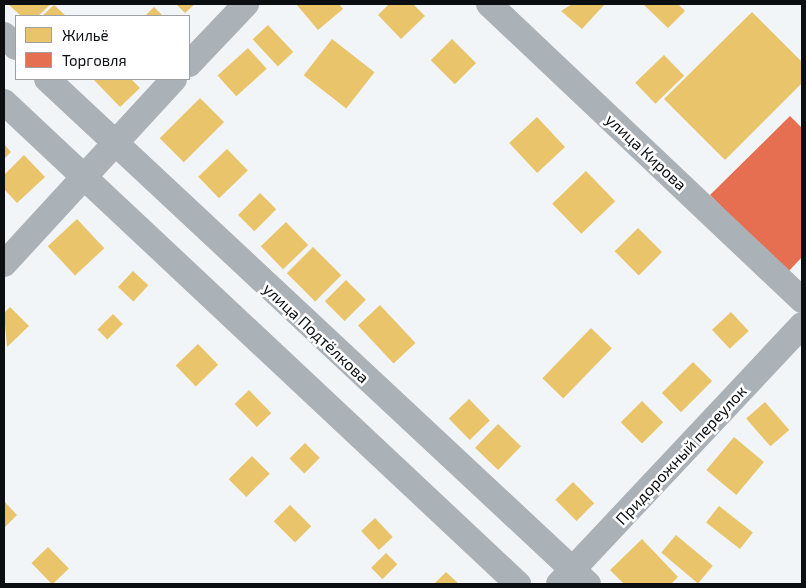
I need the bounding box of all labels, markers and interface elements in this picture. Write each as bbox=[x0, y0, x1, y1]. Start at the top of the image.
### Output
legend bbox=[15, 15, 190, 80]
text: Жильё bbox=[62, 26, 109, 44]
text: Торговля bbox=[62, 51, 127, 69]
street label: улица Кирова bbox=[602, 110, 690, 194]
street label: улица Подтёлкова bbox=[259, 279, 373, 387]
street label: Придорожный переулок bbox=[612, 381, 750, 529]

